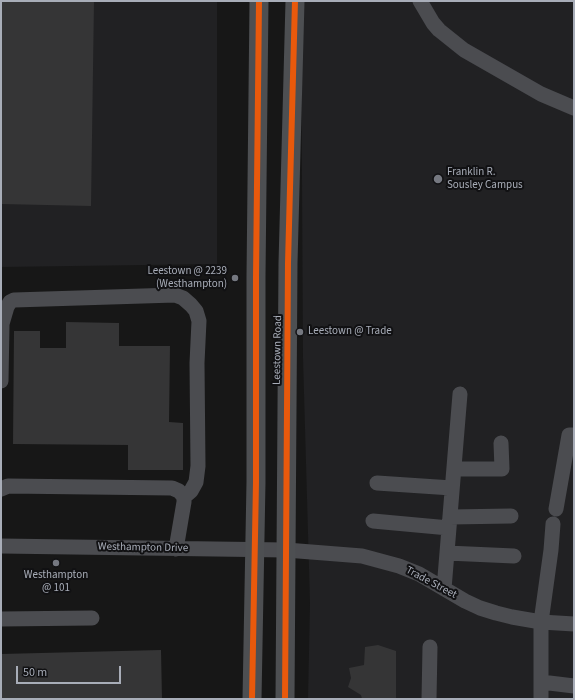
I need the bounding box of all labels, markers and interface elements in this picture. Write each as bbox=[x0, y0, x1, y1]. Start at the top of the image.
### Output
place label: Franklin R. Sousley Campus bbox=[447, 166, 523, 192]
marker: Franklin R. Sousley Campus bbox=[432, 173, 444, 185]
place label: Leestown @ 2239 (Westhampton) bbox=[147, 265, 227, 291]
marker: Leestown @ 2239 (Westhampton) bbox=[230, 273, 240, 283]
street label: Leestown Road bbox=[271, 315, 285, 385]
place label: Leestown @ Trade bbox=[308, 325, 392, 339]
marker: Leestown @ Trade bbox=[295, 327, 305, 337]
street label: Westhampton Drive bbox=[98, 541, 188, 555]
marker: Westhampton @ 101 bbox=[51, 558, 61, 568]
street label: Trade Street bbox=[403, 564, 459, 602]
place label: Westhampton @ 101 bbox=[24, 569, 88, 595]
scale bar bbox=[18, 658, 123, 684]
text: 50 m bbox=[23, 664, 47, 681]

